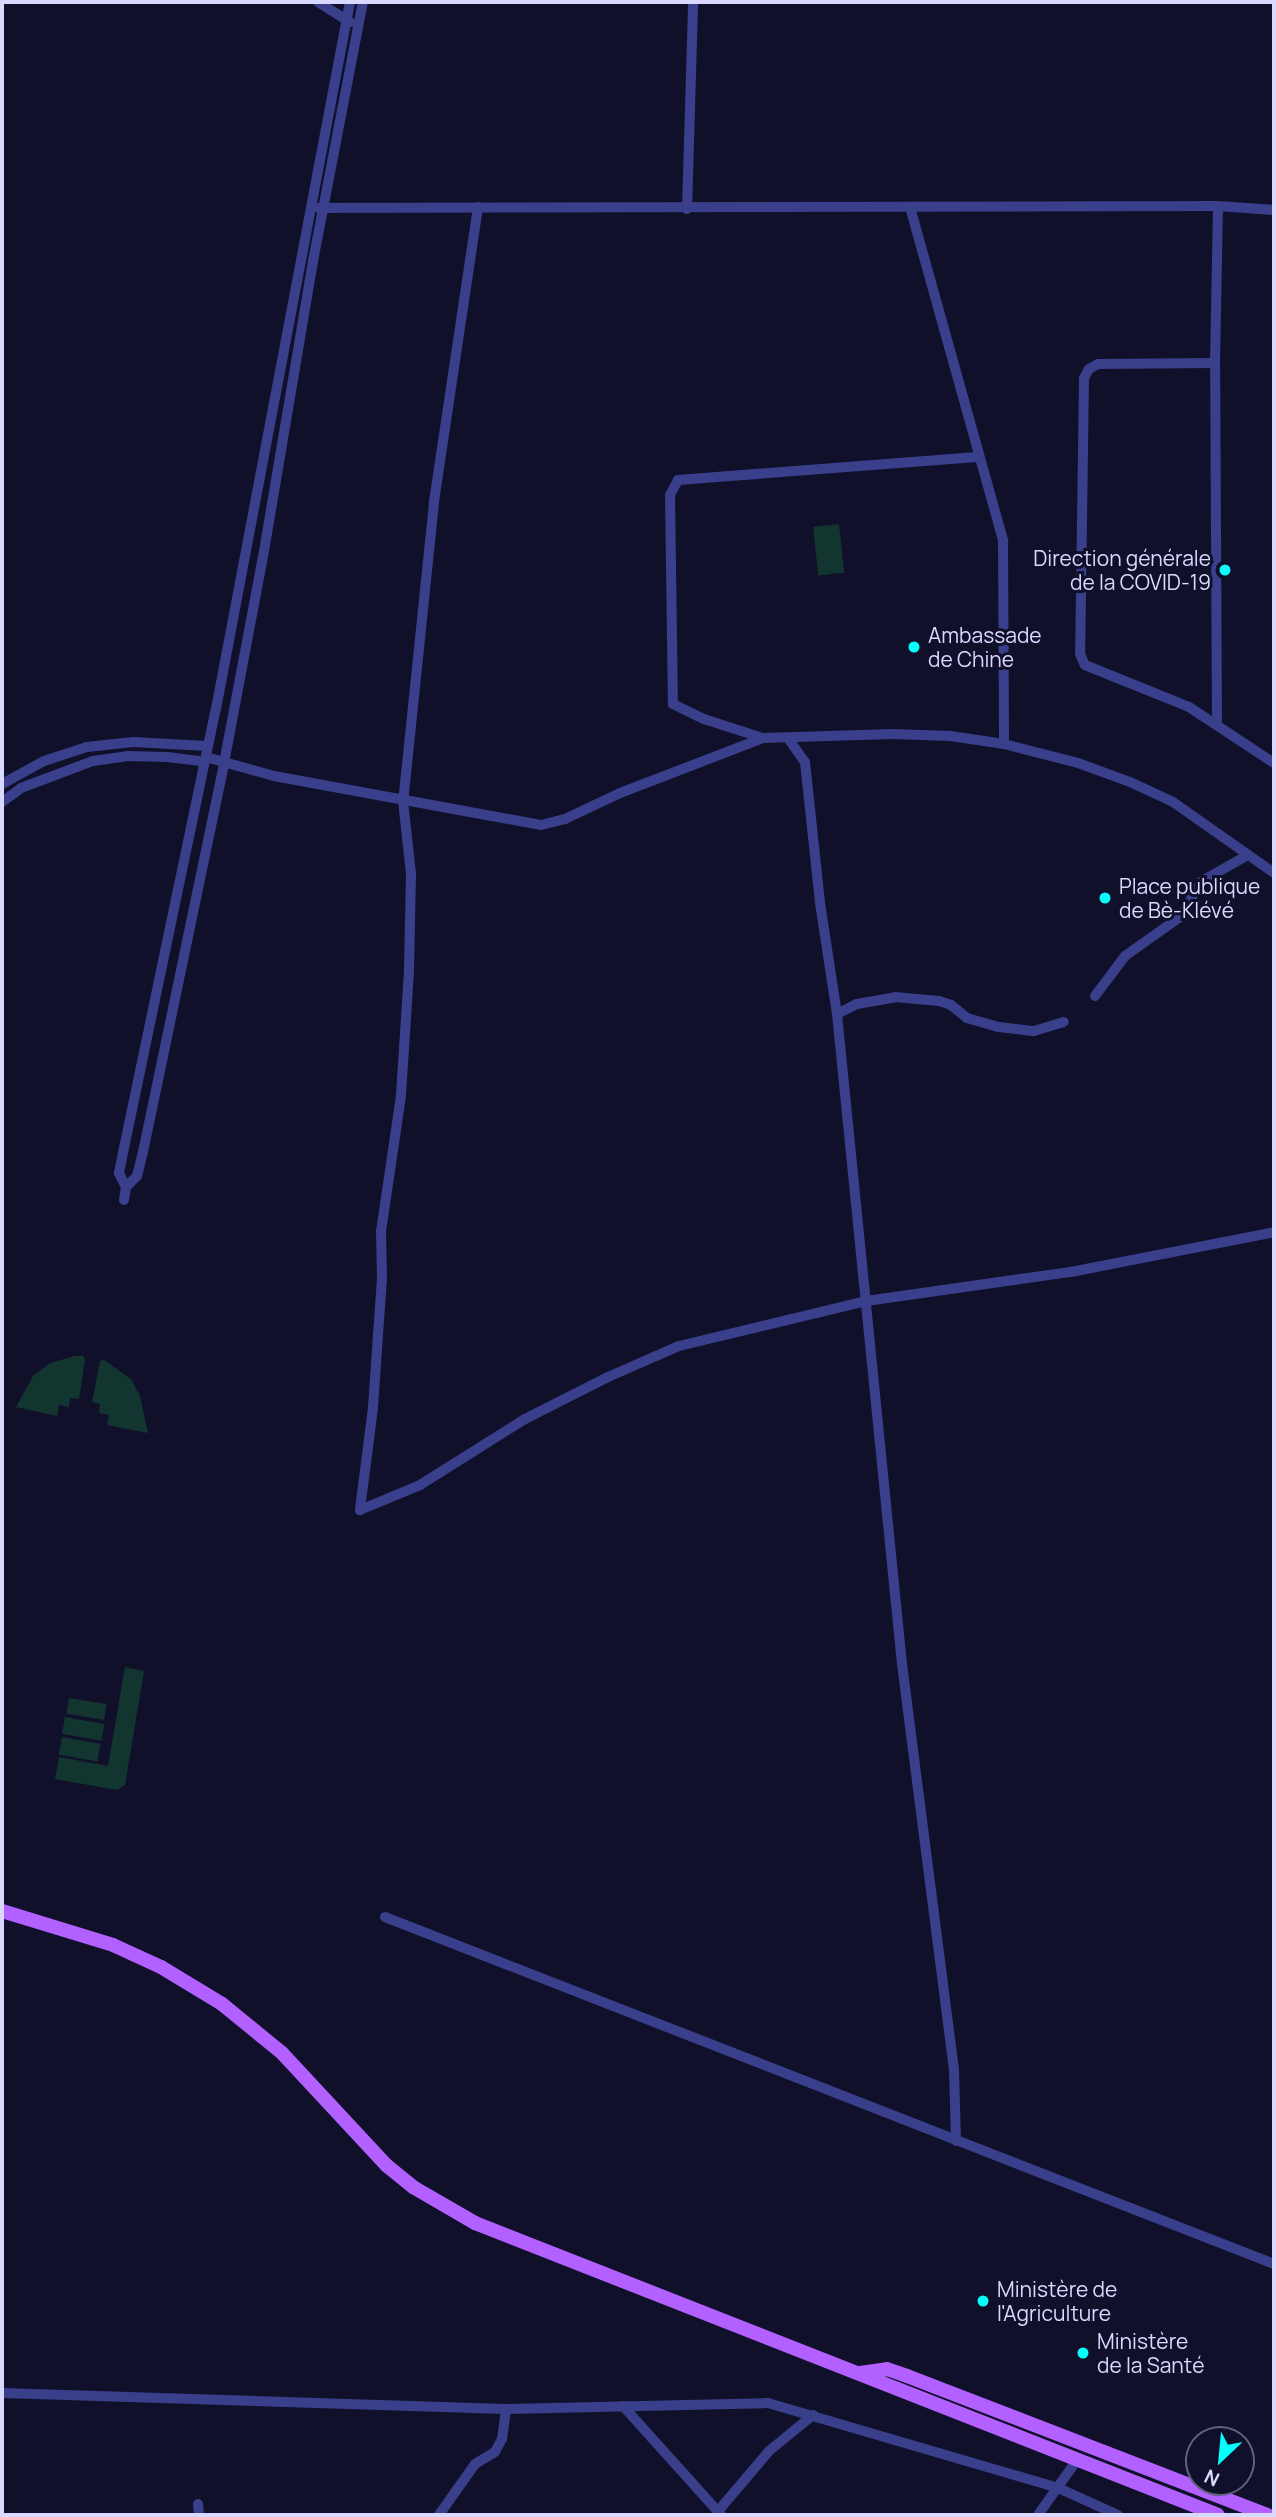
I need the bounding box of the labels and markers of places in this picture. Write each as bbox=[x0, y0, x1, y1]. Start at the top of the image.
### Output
place label: Direction générale de la COVID-19 bbox=[1033, 545, 1211, 595]
marker: Direction générale de la COVID-19 bbox=[1217, 562, 1233, 578]
place label: Ambassade de Chine bbox=[928, 622, 1042, 672]
marker: Ambassade de Chine bbox=[906, 639, 922, 655]
place label: Place publique de Bè-Klévé bbox=[1119, 873, 1260, 923]
marker: Place publique de Bè-Klévé bbox=[1097, 890, 1113, 906]
place label: Ministère de l'Agriculture bbox=[997, 2276, 1117, 2326]
marker: Ministère de l'Agriculture bbox=[975, 2293, 991, 2309]
place label: Ministère de la Santé bbox=[1097, 2328, 1204, 2378]
marker: Ministère de la Santé bbox=[1075, 2345, 1091, 2361]

